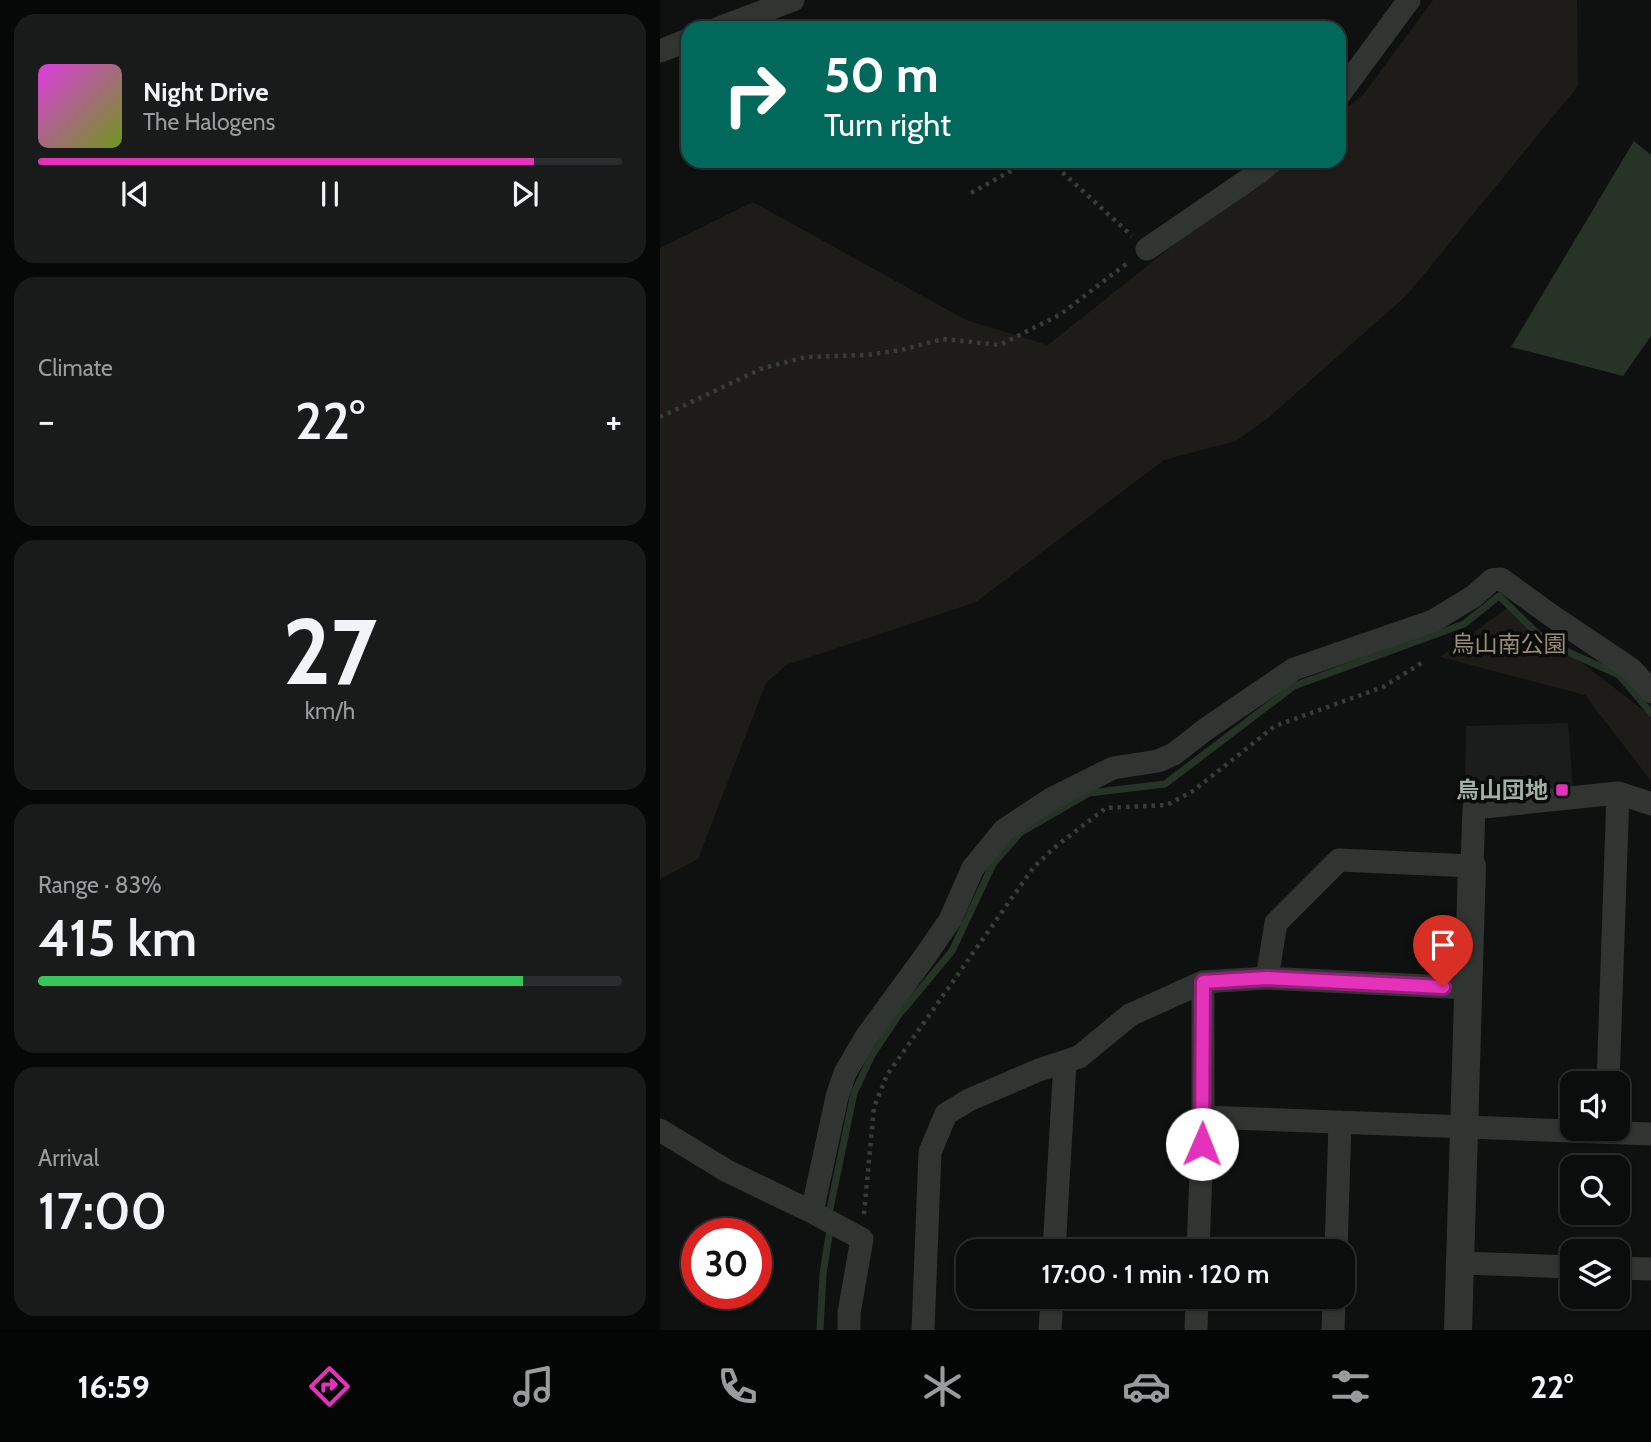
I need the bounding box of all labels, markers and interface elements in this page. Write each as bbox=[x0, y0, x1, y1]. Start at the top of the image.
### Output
text: 50 m bbox=[824, 45, 939, 104]
icon: right bbox=[709, 49, 800, 140]
text: Night Drive bbox=[143, 76, 269, 108]
text: Turn right bbox=[824, 105, 951, 144]
text: The Halogens bbox=[143, 108, 275, 136]
icon: previous bbox=[116, 175, 154, 213]
icon: pause bbox=[311, 175, 349, 213]
icon: next bbox=[506, 175, 544, 213]
text: Climate bbox=[38, 354, 113, 382]
text: 22° bbox=[295, 389, 365, 452]
text: − bbox=[38, 397, 55, 444]
text: + bbox=[605, 397, 622, 444]
text: 27 bbox=[283, 596, 377, 707]
park label: 烏山南公園 bbox=[1452, 630, 1567, 658]
text: km/h bbox=[305, 697, 355, 725]
place label: 烏山団地 bbox=[1456, 776, 1548, 804]
marker: 烏山団地 bbox=[1554, 782, 1570, 798]
text: Range · 83% bbox=[38, 871, 162, 899]
text: 415 km bbox=[38, 906, 197, 969]
pin bbox=[1413, 915, 1473, 987]
icon: arrive bbox=[1424, 926, 1462, 964]
map controls bbox=[1560, 1071, 1630, 1309]
button: sound bbox=[1560, 1071, 1630, 1141]
position arrow bbox=[1165, 1107, 1239, 1181]
text: Arrival bbox=[38, 1144, 99, 1172]
button: search bbox=[1560, 1155, 1630, 1225]
text: 17:00 bbox=[38, 1179, 167, 1242]
speed limit sign: 30 bbox=[681, 1218, 772, 1309]
button: layers bbox=[1560, 1239, 1630, 1309]
text: 17:00 · 1 min · 120 m bbox=[1042, 1258, 1269, 1290]
icon: directions bbox=[305, 1362, 354, 1411]
icon: music bbox=[509, 1362, 558, 1411]
icon: phone bbox=[713, 1362, 762, 1411]
icon: climate bbox=[918, 1362, 967, 1411]
icon: car bbox=[1122, 1362, 1171, 1411]
icon: filters bbox=[1326, 1362, 1375, 1411]
text: 16:59 bbox=[78, 1367, 150, 1406]
text: 22° bbox=[1530, 1367, 1573, 1406]

